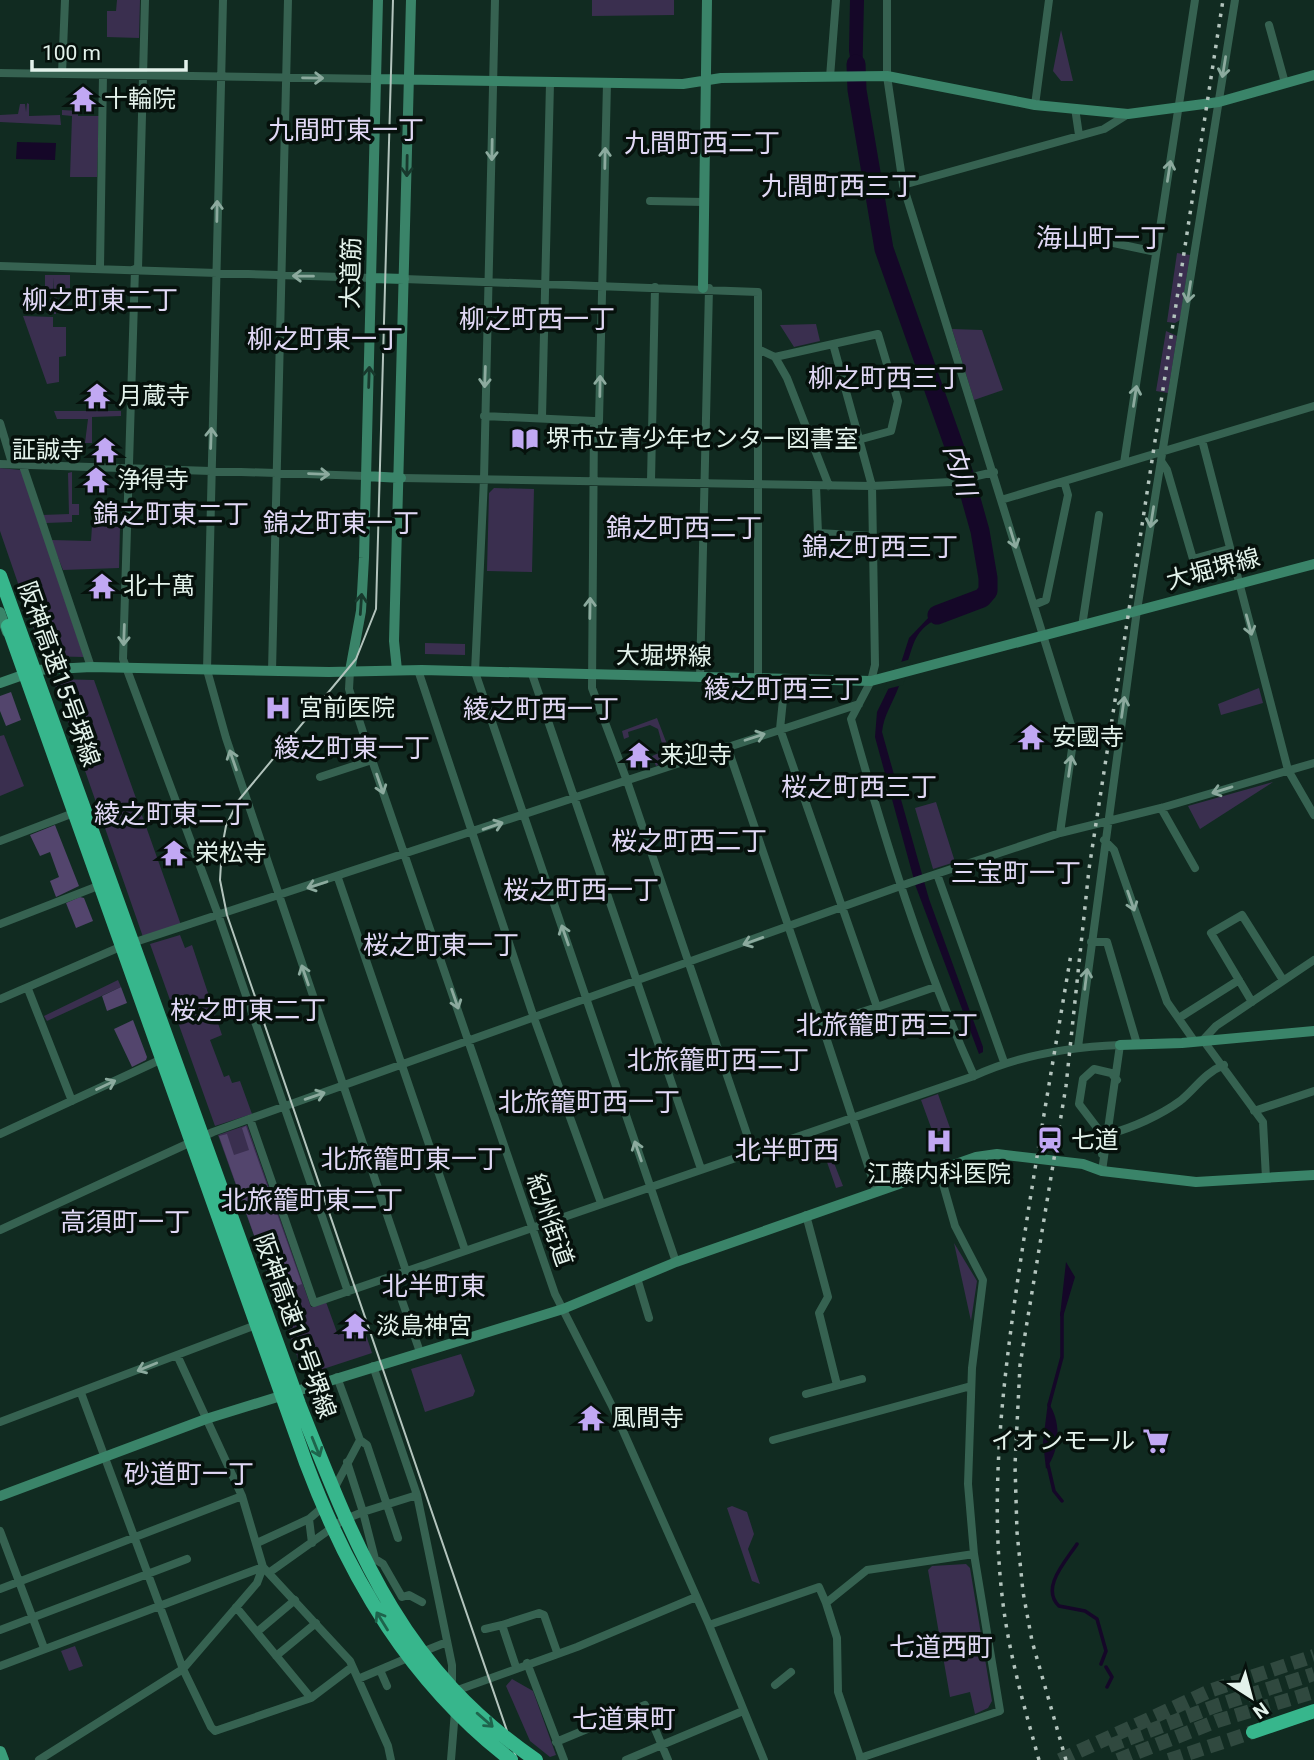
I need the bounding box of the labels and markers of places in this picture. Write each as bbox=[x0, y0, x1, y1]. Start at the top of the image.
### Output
temple icon: 十輪院 bbox=[68, 84, 98, 114]
place label: 十輪院 bbox=[104, 85, 176, 113]
temple icon: 月蔵寺 bbox=[82, 381, 112, 411]
place label: 月蔵寺 bbox=[118, 382, 190, 410]
library icon: 堺市立青少年センター図書室 bbox=[510, 424, 540, 454]
place label: 堺市立青少年センター図書室 bbox=[546, 425, 858, 453]
temple icon: 証誠寺 bbox=[90, 435, 120, 465]
place label: 証誠寺 bbox=[12, 436, 84, 464]
temple icon: 浄得寺 bbox=[81, 465, 111, 495]
place label: 浄得寺 bbox=[117, 466, 189, 494]
temple icon: 北十萬 bbox=[87, 571, 117, 601]
place label: 北十萬 bbox=[123, 572, 195, 600]
hospital icon: 宮前医院 bbox=[263, 693, 293, 723]
place label: 宮前医院 bbox=[299, 694, 395, 722]
temple icon: 安國寺 bbox=[1016, 722, 1046, 752]
place label: 安國寺 bbox=[1052, 723, 1124, 751]
temple icon: 来迎寺 bbox=[624, 740, 654, 770]
place label: 来迎寺 bbox=[660, 741, 732, 769]
temple icon: 栄松寺 bbox=[159, 838, 189, 868]
place label: 栄松寺 bbox=[195, 839, 267, 867]
station icon: 七道 bbox=[1035, 1125, 1065, 1155]
hospital icon: 江藤内科医院 bbox=[924, 1126, 954, 1156]
place label: 七道 bbox=[1071, 1126, 1119, 1154]
place label: 江藤内科医院 bbox=[867, 1160, 1011, 1188]
temple icon: 淡島神宮 bbox=[340, 1311, 370, 1341]
place label: 淡島神宮 bbox=[376, 1312, 472, 1340]
temple icon: 風間寺 bbox=[576, 1403, 606, 1433]
place label: 風間寺 bbox=[612, 1404, 684, 1432]
supermarket icon: イオンモール bbox=[1141, 1426, 1171, 1456]
place label: イオンモール bbox=[991, 1427, 1135, 1455]

